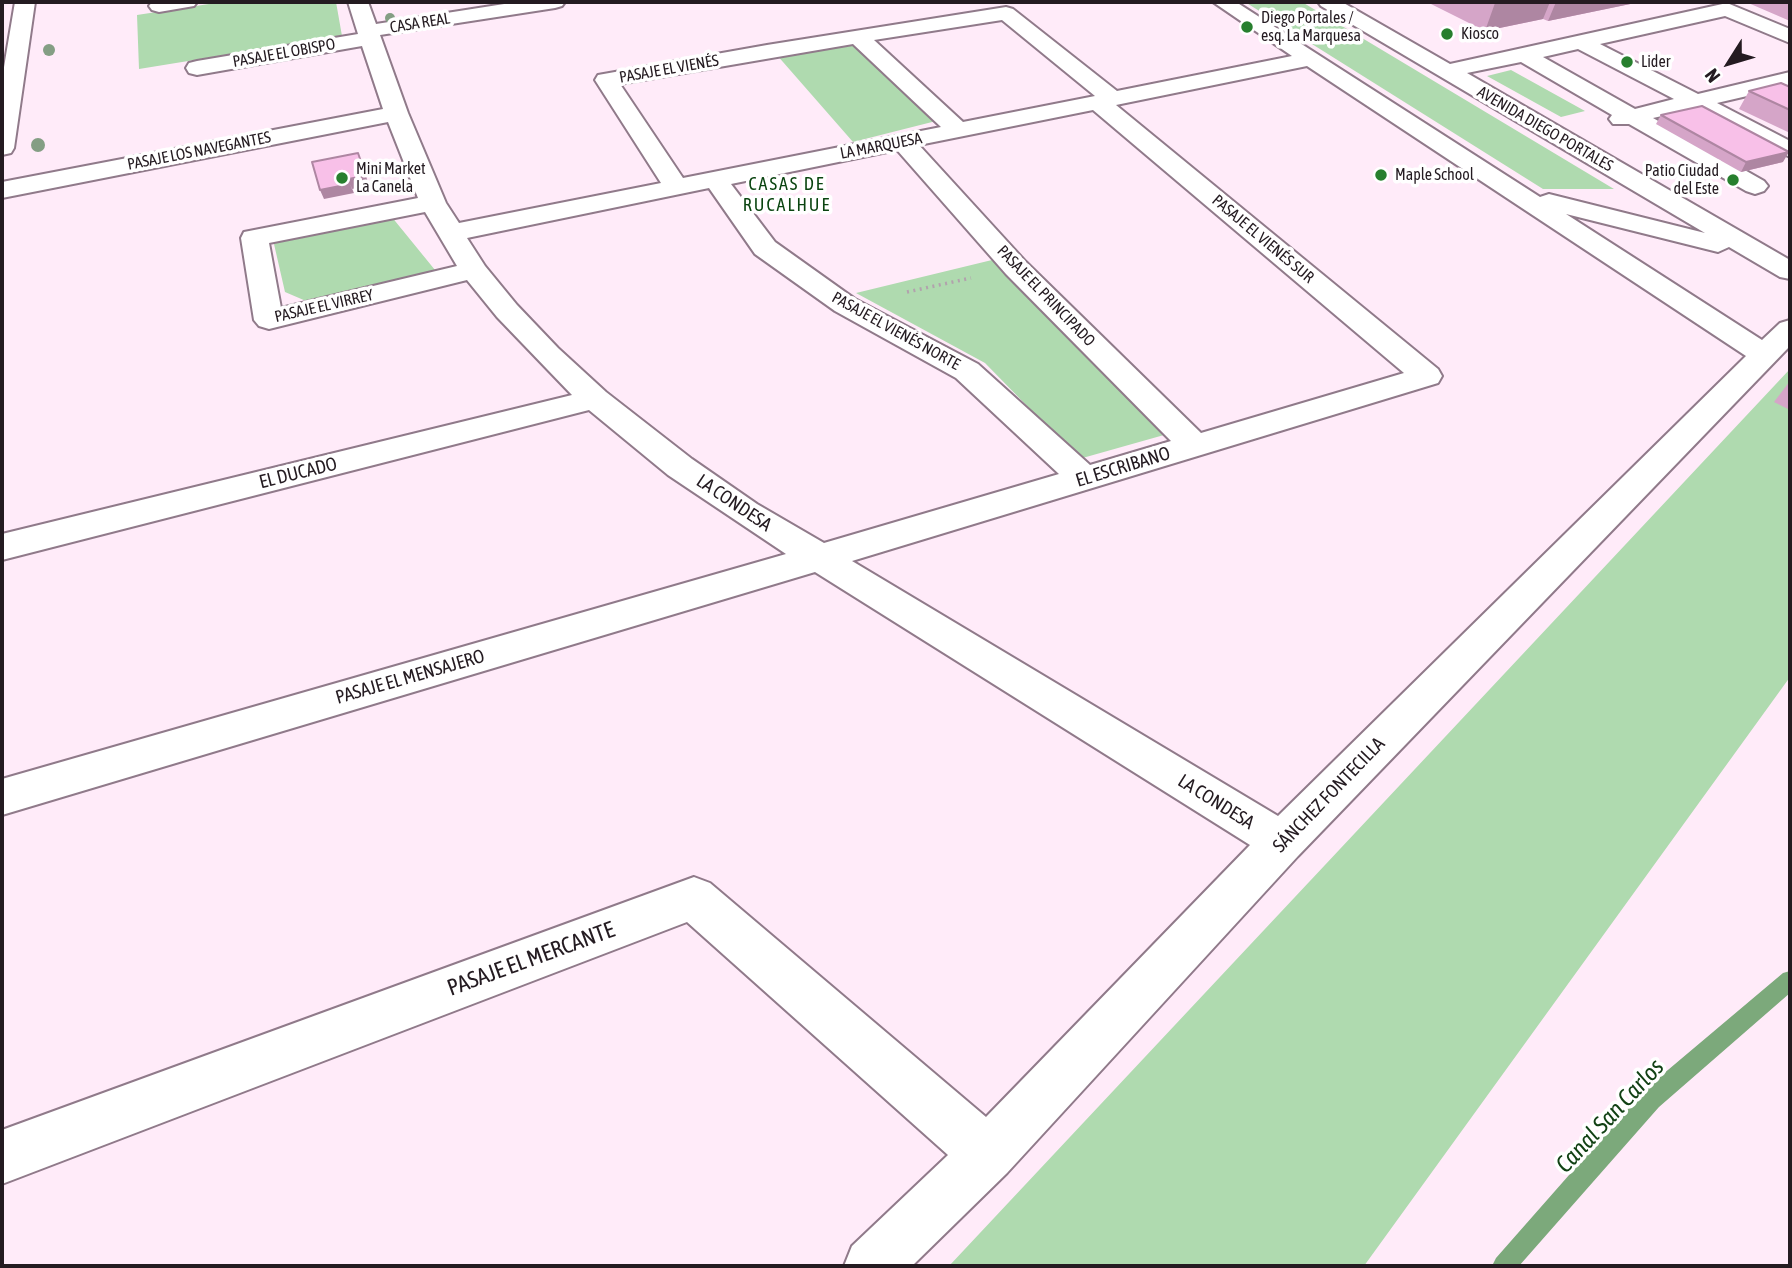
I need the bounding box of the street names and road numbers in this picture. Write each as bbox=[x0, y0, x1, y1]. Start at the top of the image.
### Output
street label: CASA REAL bbox=[389, 9, 451, 37]
street label: PASAJE EL OBISPO bbox=[231, 35, 337, 71]
street label: PASAJE EL VIENÉS bbox=[618, 51, 720, 87]
street label: AVENIDA DIEGO PORTALES bbox=[1474, 82, 1616, 176]
street label: PASAJE LOS NAVEGANTES bbox=[126, 128, 272, 174]
street label: LA MARQUESA bbox=[839, 129, 923, 163]
street label: PASAJE EL VIENÉS SUR bbox=[1208, 191, 1318, 287]
street label: PASAJE EL PRINCIPADO bbox=[993, 242, 1099, 350]
street label: PASAJE EL VIRREY bbox=[273, 285, 375, 327]
street label: PASAJE EL VIENÉS NORTE bbox=[829, 288, 963, 374]
street label: EL ESCRIBANO bbox=[1073, 442, 1173, 492]
street label: EL DUCADO bbox=[257, 452, 339, 494]
street label: LA CONDESA bbox=[692, 470, 776, 536]
street label: PASAJE EL MENSAJERO bbox=[333, 645, 487, 709]
street label: SÁNCHEZ FONTECILLA bbox=[1268, 733, 1390, 857]
street label: LA CONDESA bbox=[1174, 770, 1258, 834]
street label: PASAJE EL MERCANTE bbox=[443, 916, 619, 1002]

